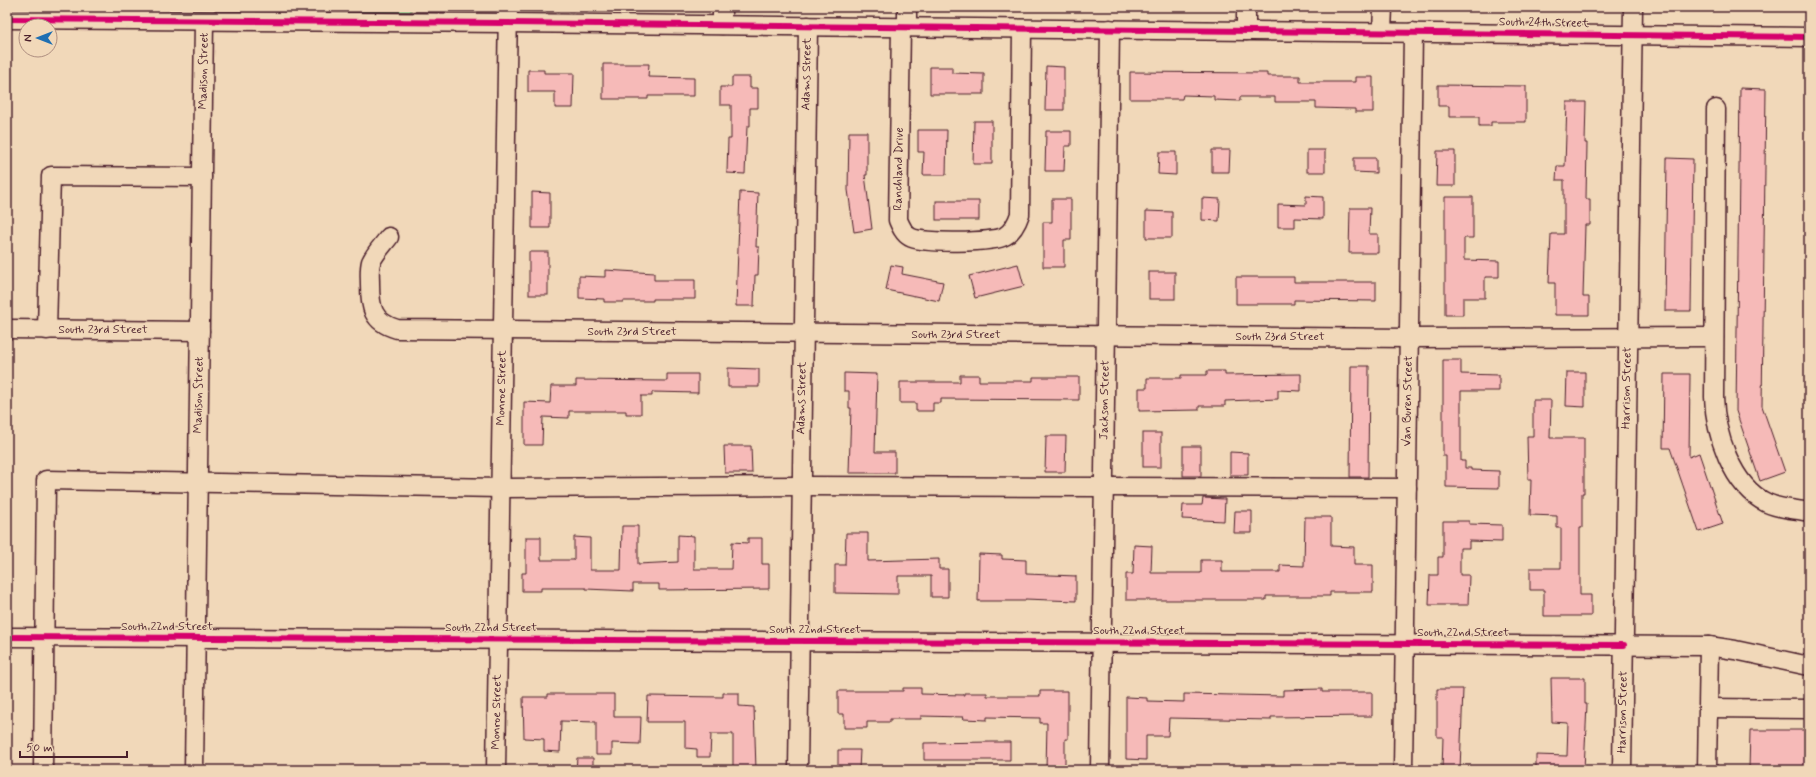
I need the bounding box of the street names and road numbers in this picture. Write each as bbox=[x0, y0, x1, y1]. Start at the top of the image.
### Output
street label: South 24th Street bbox=[1499, 14, 1589, 32]
street label: Madison Street bbox=[195, 32, 213, 109]
street label: Adams Street bbox=[798, 37, 816, 111]
street label: Ranchland Drive bbox=[890, 127, 908, 211]
street label: South 23rd Street bbox=[58, 322, 148, 338]
street label: South 23rd Street bbox=[587, 324, 677, 340]
street label: South 23rd Street bbox=[911, 327, 1001, 343]
street label: South 23rd Street bbox=[1235, 329, 1325, 345]
street label: Harrison Street bbox=[1618, 346, 1636, 429]
street label: Monroe Street bbox=[493, 350, 511, 426]
street label: Van Buren Street bbox=[1399, 355, 1417, 447]
street label: Madison Street bbox=[190, 356, 208, 433]
street label: Jackson Street bbox=[1096, 360, 1114, 440]
street label: Adams Street bbox=[793, 361, 811, 435]
street label: South 22nd Street bbox=[121, 619, 213, 635]
street label: South 22nd Street bbox=[445, 620, 537, 636]
street label: South 22nd Street bbox=[769, 622, 861, 638]
street label: South 22nd Street bbox=[1093, 623, 1185, 639]
street label: South 22nd Street bbox=[1417, 625, 1509, 641]
street label: Harrison Street bbox=[1614, 670, 1632, 753]
street label: Monroe Street bbox=[488, 674, 506, 750]

